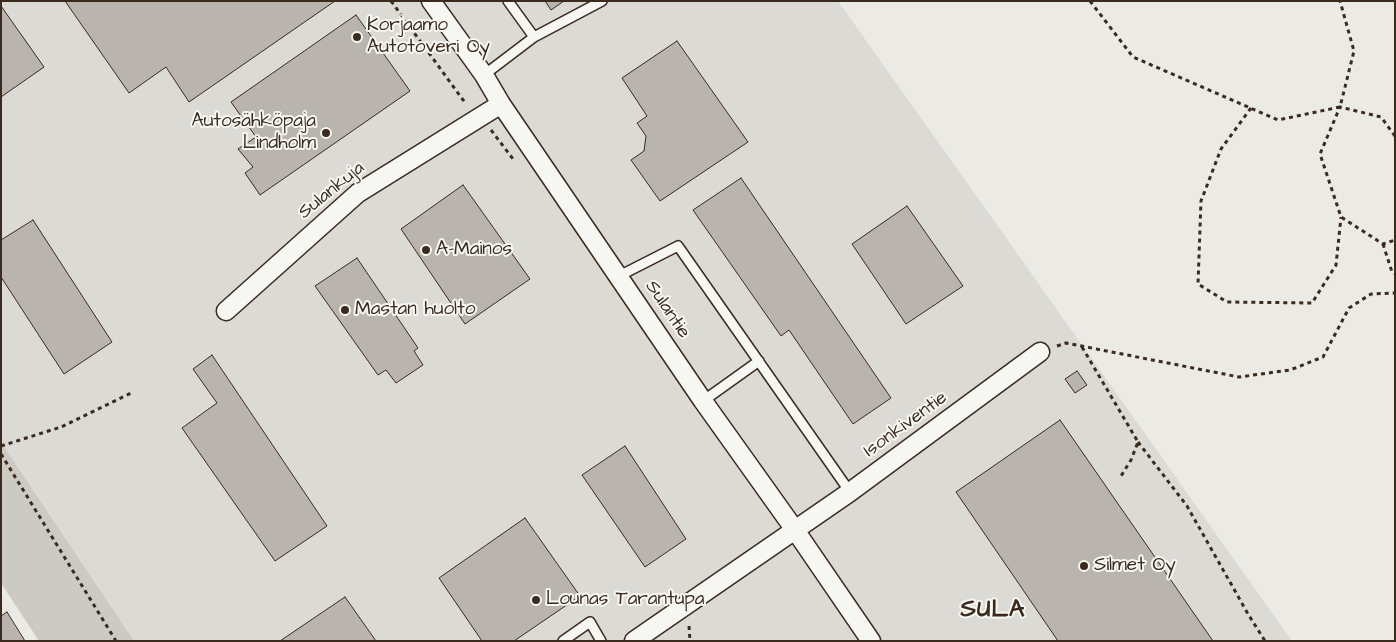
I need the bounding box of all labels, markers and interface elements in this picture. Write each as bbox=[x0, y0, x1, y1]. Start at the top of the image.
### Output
place label: Korjaamo Autotoveri Oy bbox=[367, 15, 490, 59]
marker: Korjaamo Autotoveri Oy bbox=[351, 31, 363, 43]
place label: Autosähköpaja Lindholm bbox=[192, 111, 316, 155]
marker: Autosähköpaja Lindholm bbox=[320, 127, 332, 139]
street label: Sulankuja bbox=[294, 157, 370, 225]
place label: A-Mainos bbox=[436, 239, 512, 261]
marker: A-Mainos bbox=[420, 244, 432, 256]
street label: Sulantie bbox=[639, 277, 695, 343]
place label: Mastan huolto bbox=[355, 299, 475, 321]
marker: Mastan huolto bbox=[339, 304, 351, 316]
street label: Isonkiventie bbox=[860, 387, 952, 463]
place label: Silmet Oy bbox=[1094, 555, 1176, 577]
marker: Silmet Oy bbox=[1078, 560, 1090, 572]
place label: Lounas Tarantupa bbox=[546, 589, 705, 611]
marker: Lounas Tarantupa bbox=[530, 594, 542, 606]
district label: SULA bbox=[960, 597, 1026, 625]

